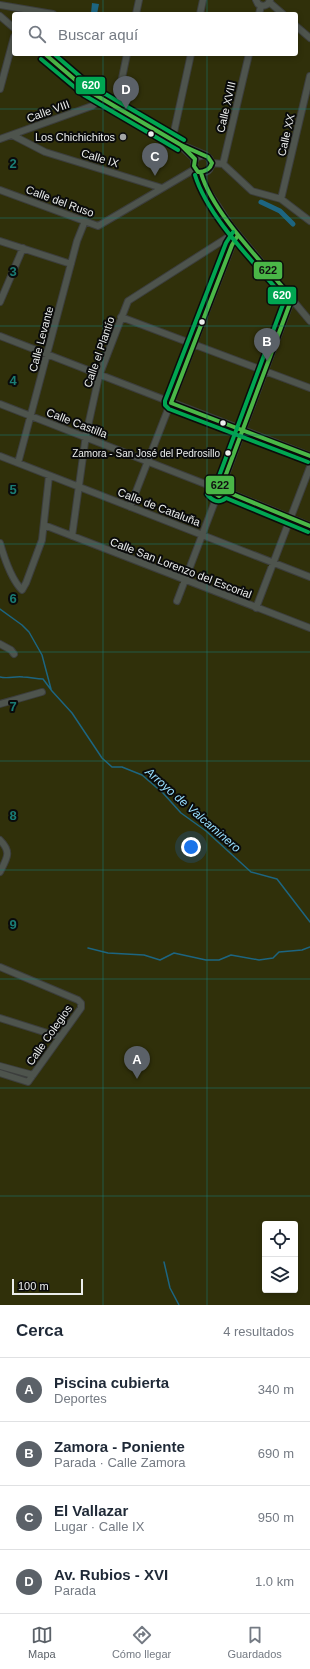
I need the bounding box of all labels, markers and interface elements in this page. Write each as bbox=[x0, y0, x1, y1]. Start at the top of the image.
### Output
search box bbox=[12, 12, 298, 56]
icon: search bbox=[26, 23, 48, 45]
text: Buscar aquí bbox=[58, 26, 138, 43]
line badge: 620 bbox=[75, 76, 106, 95]
pin: D bbox=[113, 76, 139, 109]
text: 620 bbox=[82, 79, 100, 91]
street label: Calle XVIII bbox=[214, 80, 238, 134]
street label: Calle VIII bbox=[25, 98, 71, 124]
street label: Calle XX bbox=[275, 112, 297, 157]
unlabelled marker bbox=[146, 129, 156, 139]
place label: Los Chichichitos bbox=[35, 131, 116, 143]
marker: Los Chichichitos bbox=[118, 132, 128, 142]
pin: C bbox=[142, 143, 168, 176]
street label: Calle IX bbox=[80, 147, 121, 170]
text: 2 bbox=[9, 156, 17, 171]
street label: Calle del Ruso bbox=[24, 183, 96, 219]
line badge: 622 bbox=[253, 261, 283, 280]
text: 3 bbox=[9, 264, 17, 279]
text: 622 bbox=[259, 264, 277, 276]
line badge: 620 bbox=[267, 286, 297, 305]
text: 620 bbox=[273, 289, 291, 301]
street label: Calle Levante bbox=[26, 305, 56, 373]
street label: Calle el Plantío bbox=[81, 315, 117, 389]
unlabelled marker bbox=[197, 317, 207, 327]
pin: B bbox=[254, 328, 280, 361]
text: 4 bbox=[9, 373, 17, 388]
street label: Calle Castilla bbox=[45, 406, 110, 440]
unlabelled marker bbox=[218, 418, 228, 428]
place label: Zamora - San José del Pedrosillo bbox=[72, 448, 220, 459]
marker: Zamora - San José del Pedrosillo bbox=[223, 448, 233, 458]
line badge: 622 bbox=[205, 475, 235, 495]
text: 622 bbox=[211, 479, 229, 491]
text: 5 bbox=[9, 482, 17, 497]
street label: Calle de Cataluña bbox=[116, 486, 203, 529]
street label: Calle San Lorenzo del Escorial bbox=[109, 535, 253, 601]
text: 6 bbox=[9, 591, 17, 606]
text: 7 bbox=[9, 699, 17, 714]
water label: Arroyo de Valcaminero bbox=[142, 764, 244, 855]
text: 8 bbox=[9, 808, 17, 823]
your location bbox=[181, 837, 201, 857]
text: 9 bbox=[9, 917, 17, 932]
street label: Calle Colegios bbox=[24, 1002, 75, 1067]
pin: A bbox=[124, 1046, 150, 1079]
map controls bbox=[262, 1221, 298, 1293]
button: locate bbox=[262, 1221, 298, 1257]
button: layers bbox=[262, 1257, 298, 1293]
scale bar bbox=[12, 1277, 83, 1296]
text: 100 m bbox=[18, 1280, 49, 1292]
text: Cerca bbox=[16, 1321, 63, 1340]
text: 4 resultados bbox=[223, 1324, 294, 1339]
text: Piscina cubierta bbox=[54, 1374, 169, 1391]
text: A bbox=[24, 1382, 34, 1397]
text: 340 m bbox=[258, 1382, 294, 1397]
text: Deportes bbox=[54, 1391, 107, 1406]
text: Zamora - Poniente bbox=[54, 1438, 185, 1455]
text: B bbox=[24, 1446, 34, 1461]
text: 690 m bbox=[258, 1446, 294, 1461]
text: Parada · Calle Zamora bbox=[54, 1455, 186, 1470]
text: El Vallazar bbox=[54, 1502, 128, 1519]
text: C bbox=[24, 1510, 34, 1525]
text: 950 m bbox=[258, 1510, 294, 1525]
text: Lugar · Calle IX bbox=[54, 1519, 144, 1534]
text: Av. Rubios - XVI bbox=[54, 1566, 168, 1583]
text: D bbox=[24, 1574, 34, 1589]
text: 1.0 km bbox=[255, 1574, 294, 1589]
text: Parada bbox=[54, 1583, 96, 1598]
tab: Mapa bbox=[28, 1624, 56, 1660]
tab: Cómo llegar bbox=[112, 1624, 171, 1660]
tab: Guardados bbox=[227, 1624, 282, 1660]

